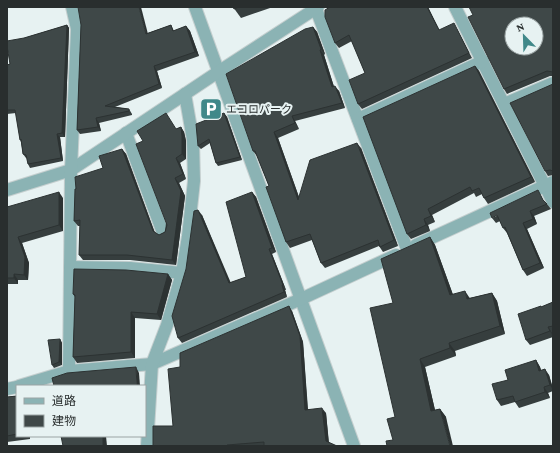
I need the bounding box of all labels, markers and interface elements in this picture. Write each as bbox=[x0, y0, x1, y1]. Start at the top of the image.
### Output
north arrow bbox=[504, 16, 544, 56]
text: N bbox=[514, 20, 526, 34]
parking icon: エコロパーク bbox=[198, 96, 224, 122]
place label: エコロパーク bbox=[226, 103, 292, 115]
legend bbox=[16, 385, 146, 437]
text: 道路 bbox=[52, 394, 76, 408]
text: 建物 bbox=[52, 414, 76, 428]

